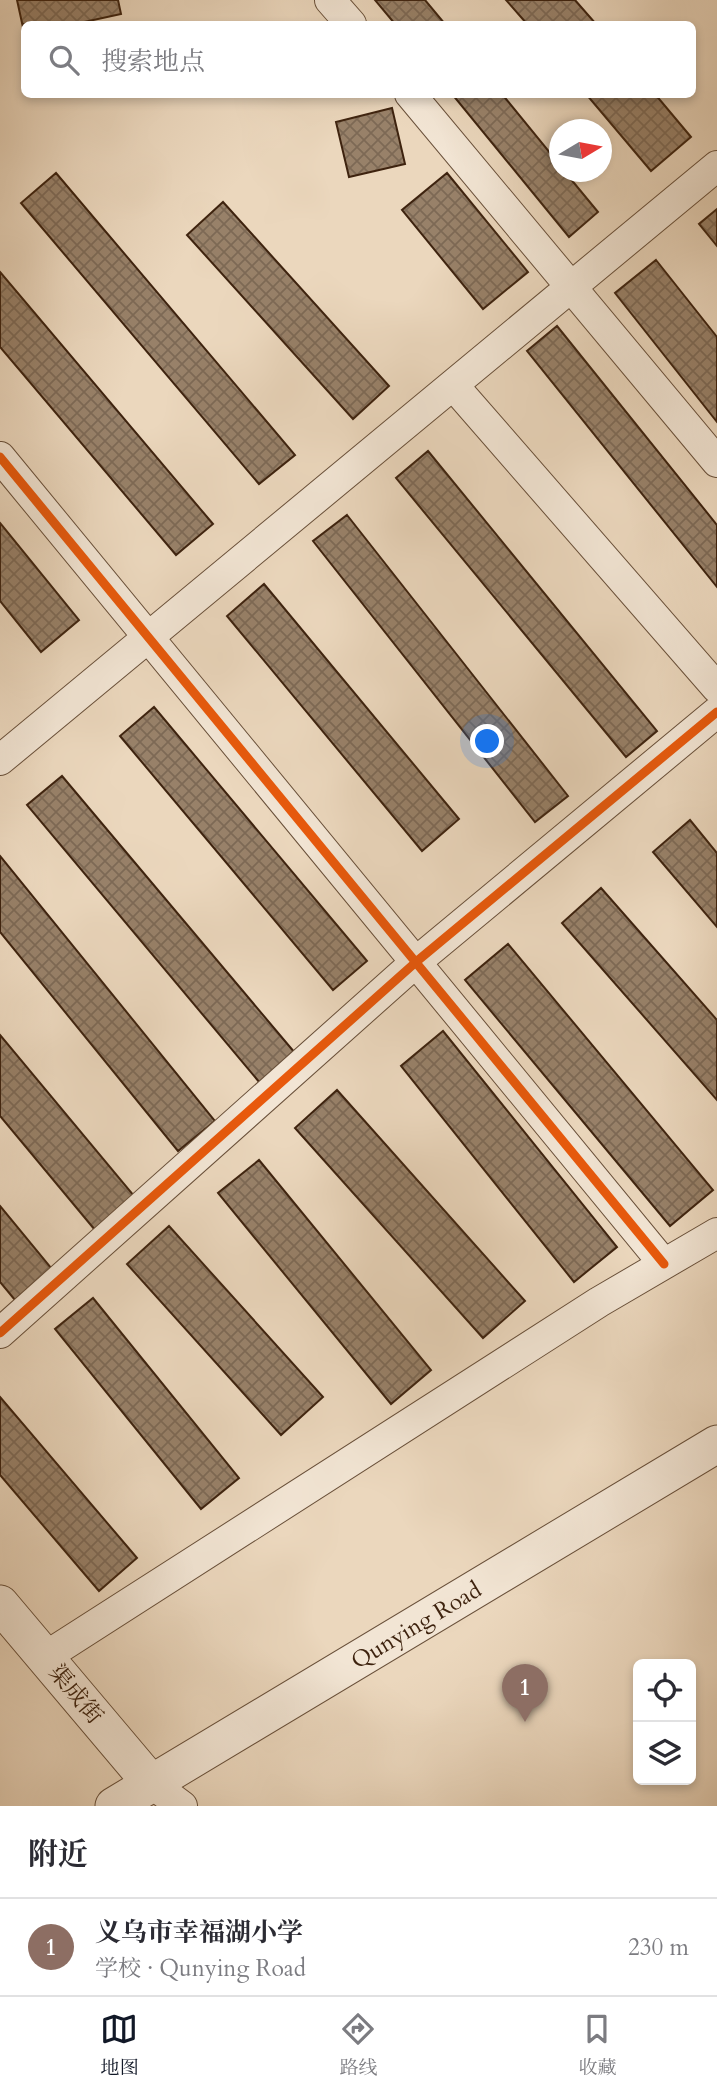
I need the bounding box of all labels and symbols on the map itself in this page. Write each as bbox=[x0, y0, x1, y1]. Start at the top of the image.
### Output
north arrow bbox=[549, 119, 612, 182]
your location bbox=[470, 724, 504, 758]
street label: Qunying Road bbox=[345, 1573, 487, 1676]
street label: 渠成街 bbox=[42, 1658, 110, 1730]
pin: 1 bbox=[502, 1664, 548, 1722]

